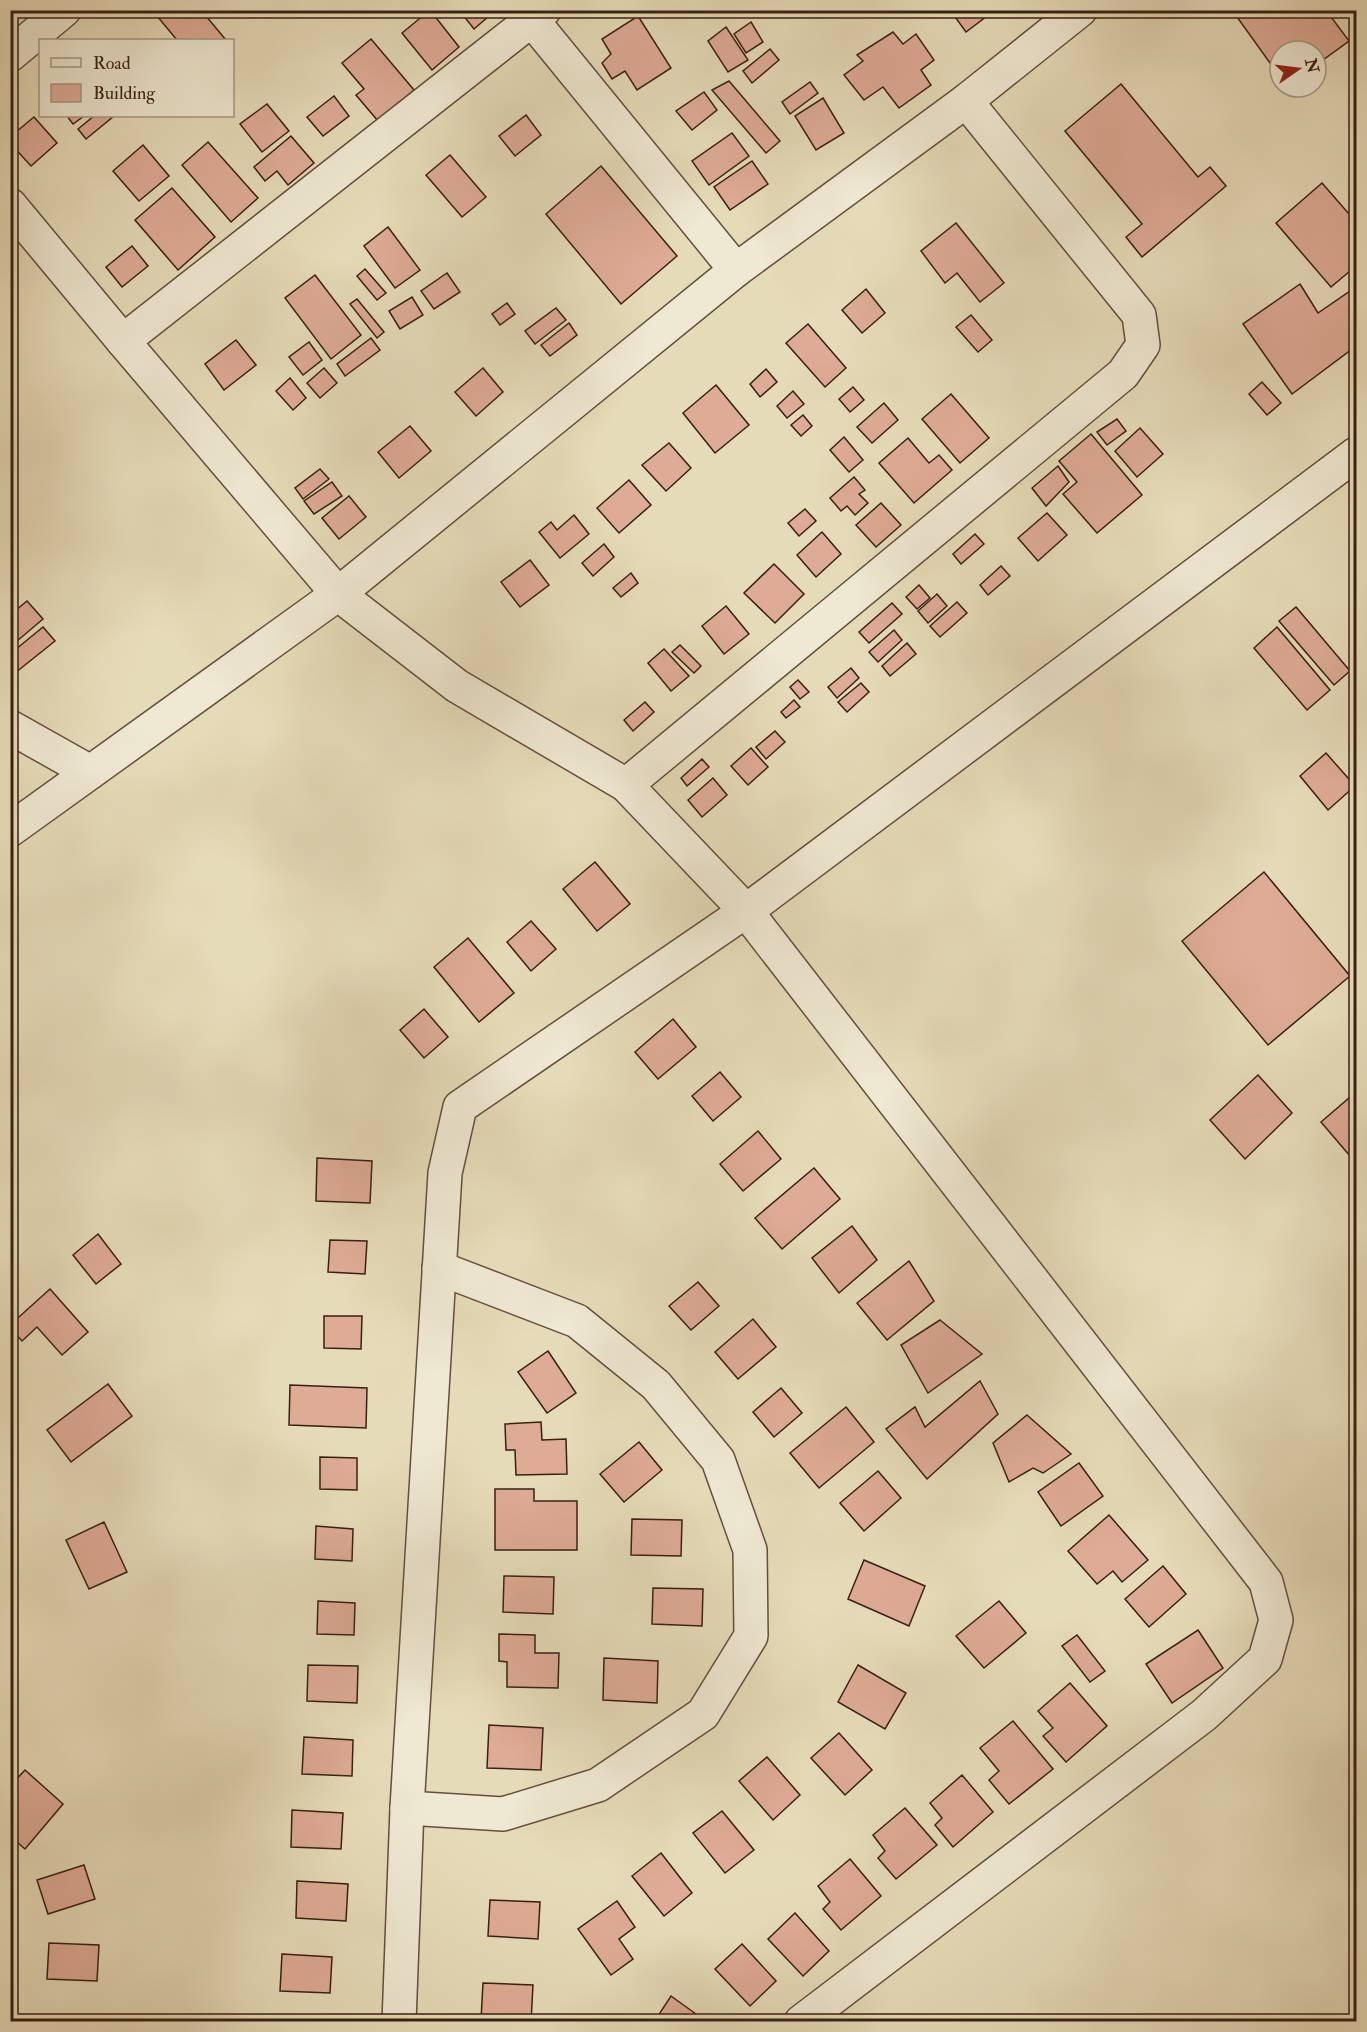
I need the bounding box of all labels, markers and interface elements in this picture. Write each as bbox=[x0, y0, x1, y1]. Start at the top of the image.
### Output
legend bbox=[39, 39, 234, 117]
north arrow bbox=[1268, 39, 1328, 99]
text: Road bbox=[93, 52, 131, 75]
text: N bbox=[1300, 55, 1323, 76]
text: Building bbox=[93, 82, 156, 105]

